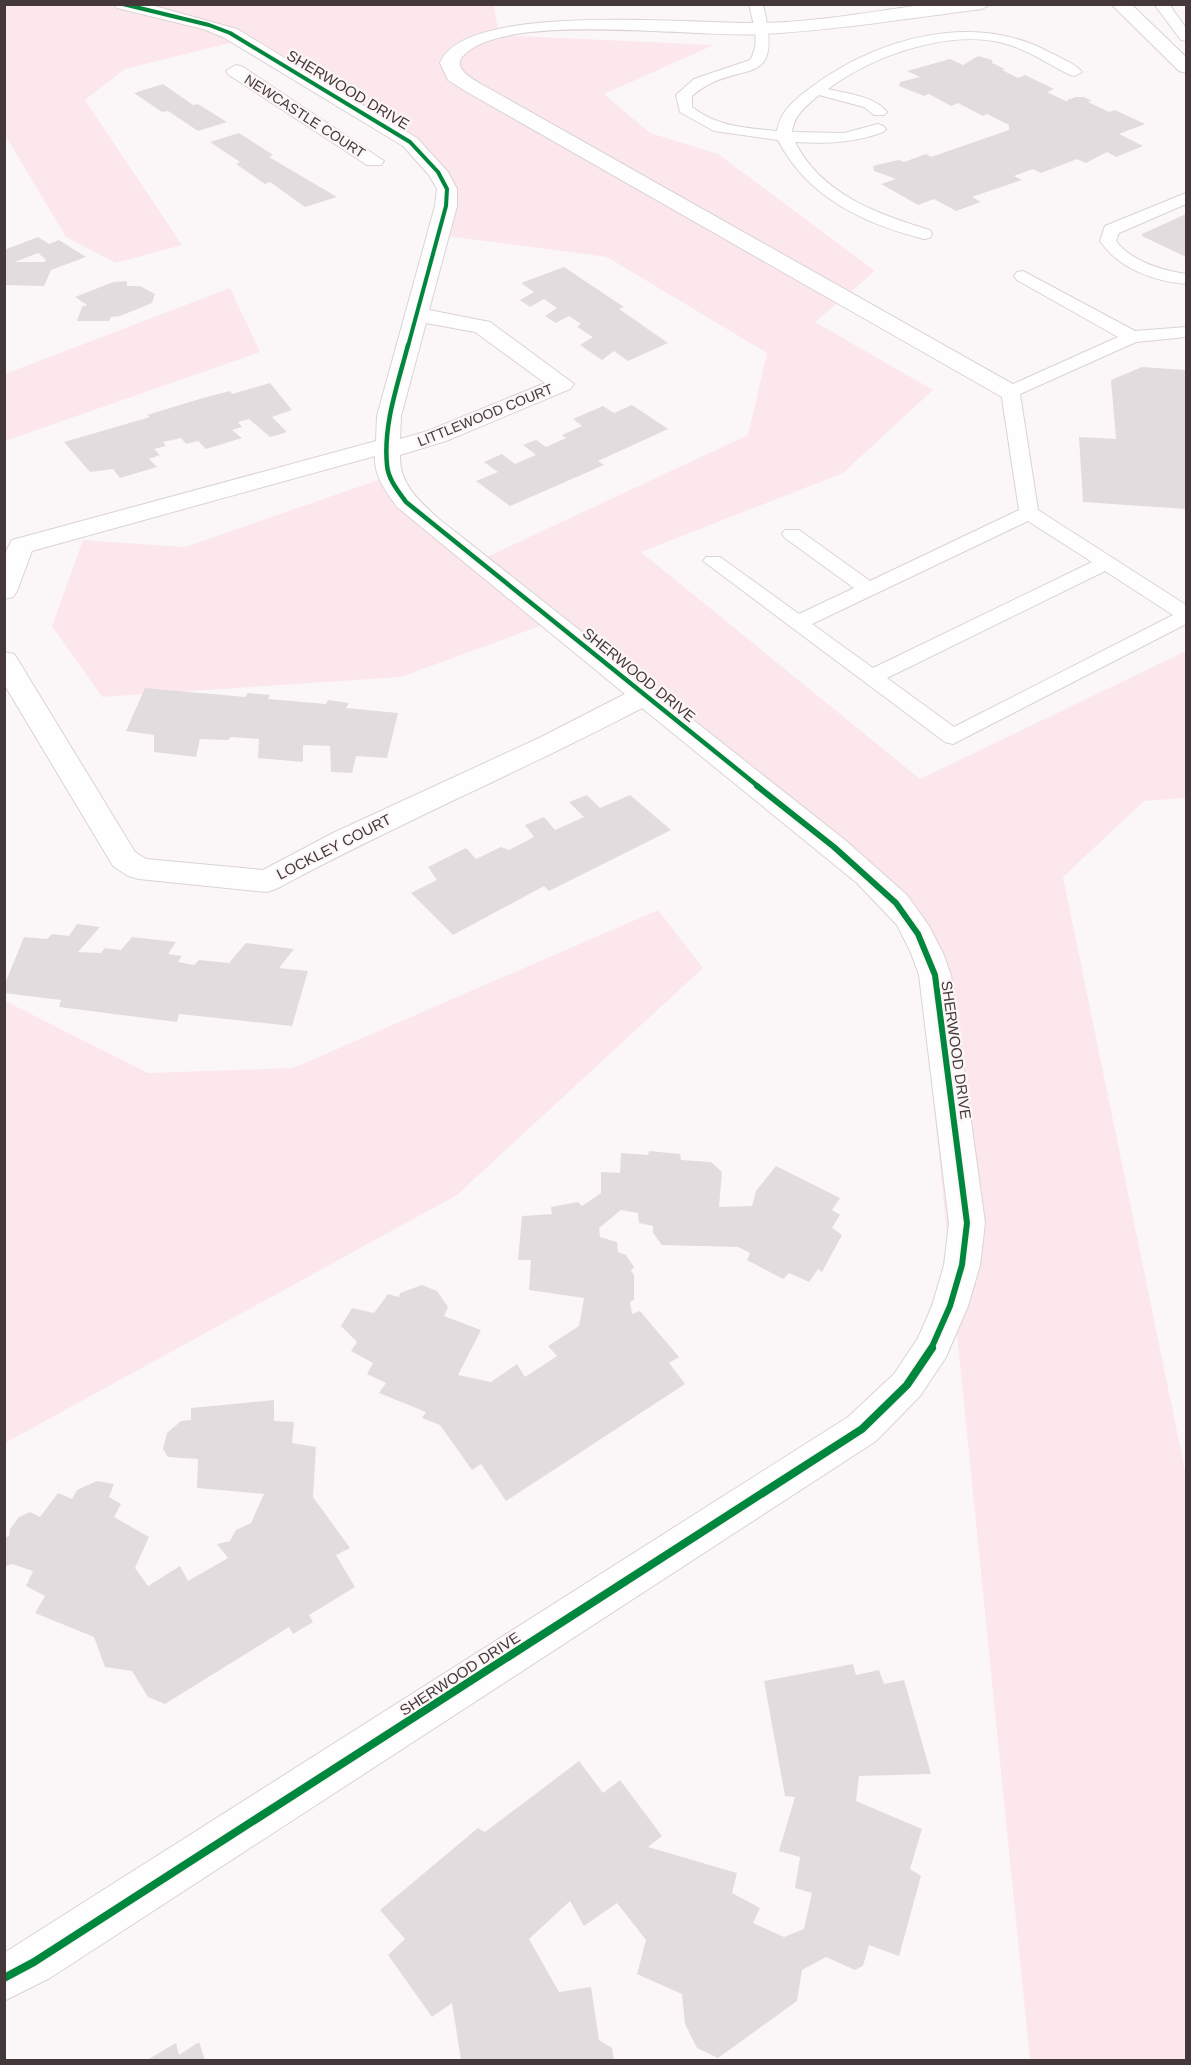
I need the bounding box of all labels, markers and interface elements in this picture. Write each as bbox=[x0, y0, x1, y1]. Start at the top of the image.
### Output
street label: SHERWOOD DRIVE bbox=[284, 46, 413, 133]
street label: NEWCASTLE COURT bbox=[242, 71, 369, 161]
street label: LITTLEWOOD COURT bbox=[415, 380, 555, 449]
street label: SHERWOOD DRIVE bbox=[580, 624, 699, 725]
street label: LOCKLEY COURT bbox=[274, 810, 394, 883]
street label: SHERWOOD DRIVE bbox=[938, 980, 975, 1120]
street label: SHERWOOD DRIVE bbox=[396, 1628, 523, 1719]

